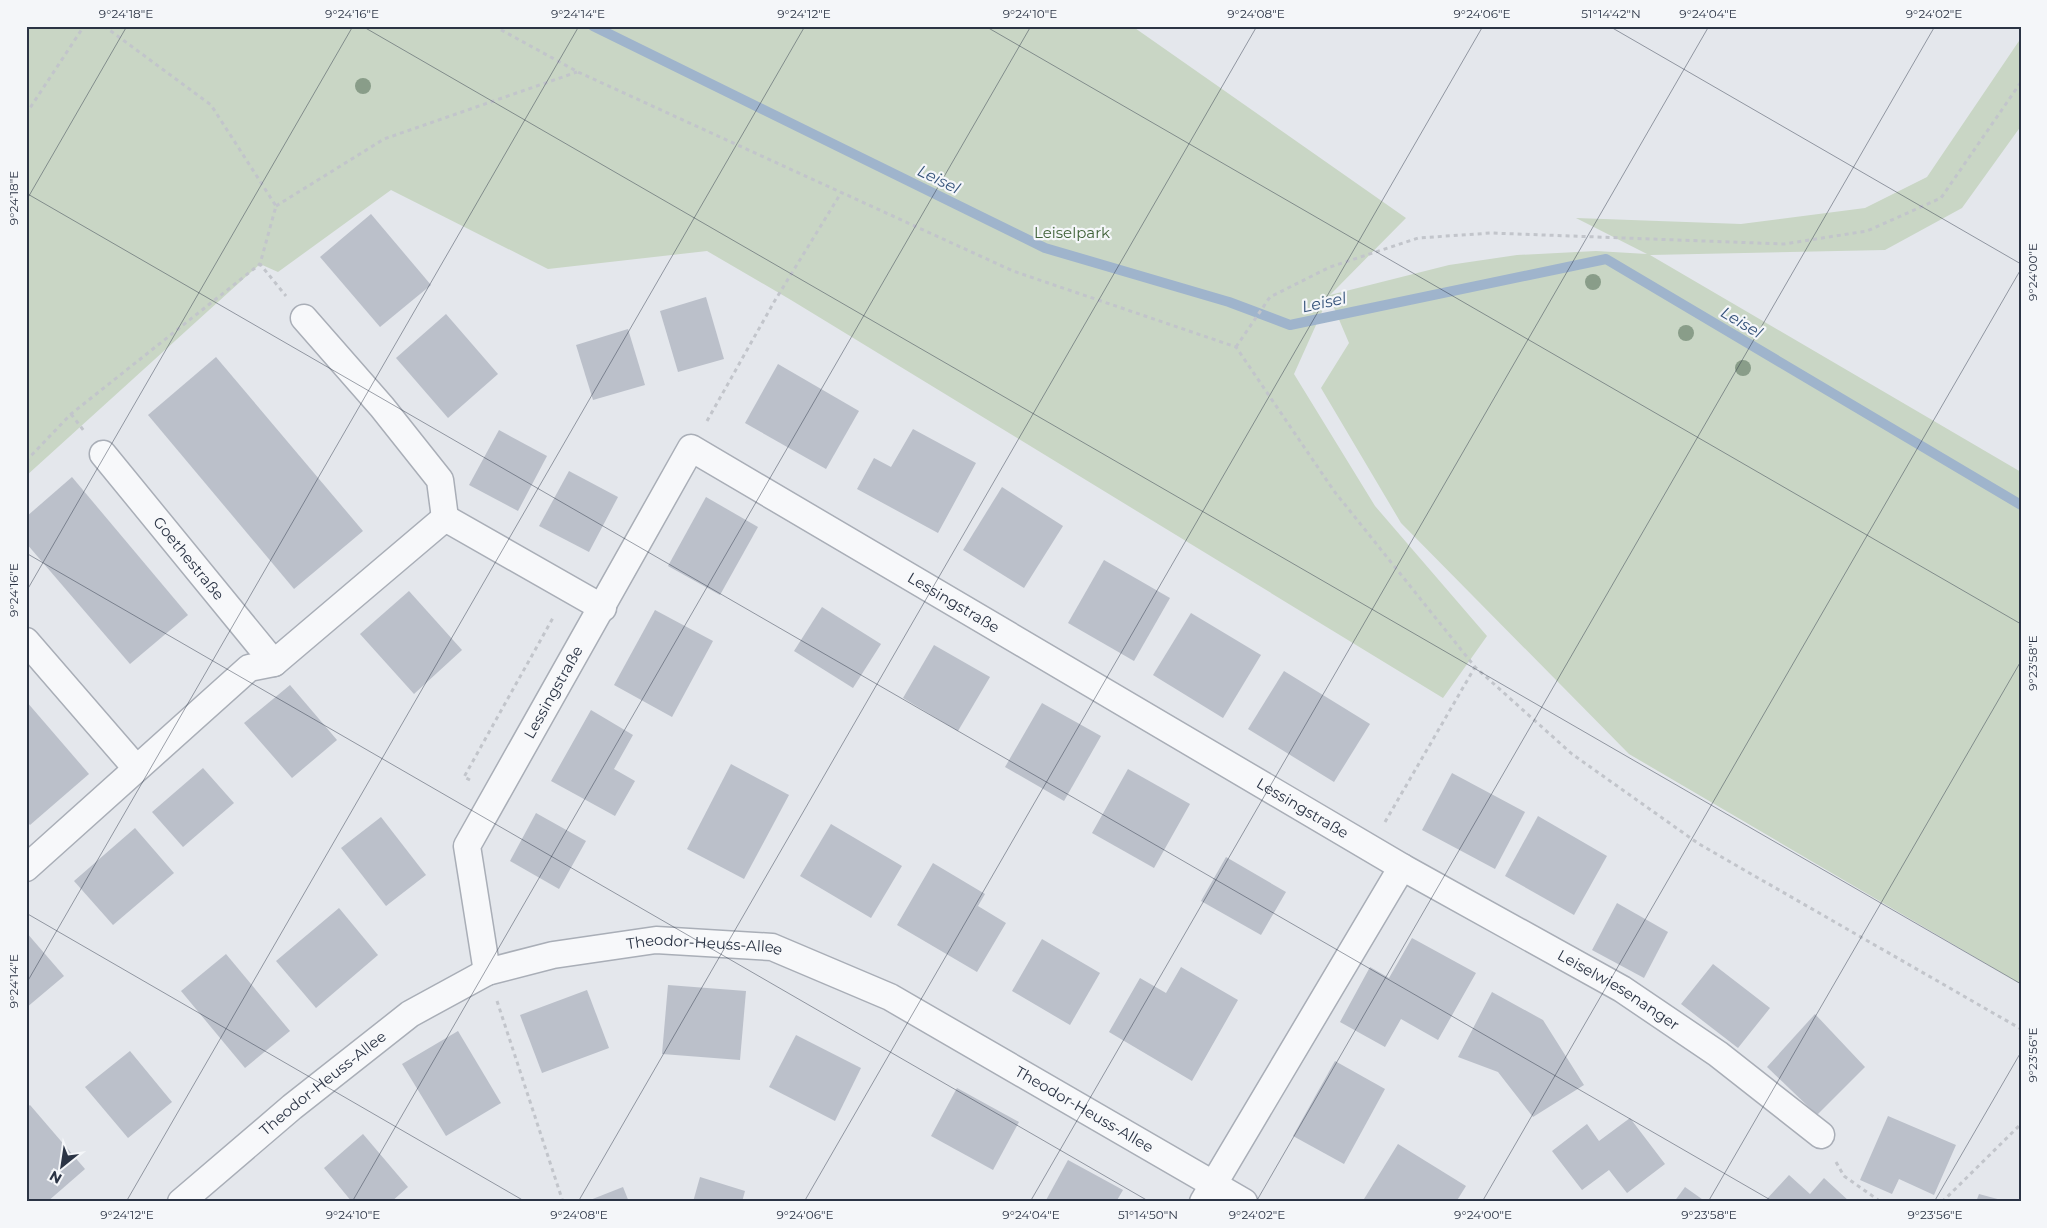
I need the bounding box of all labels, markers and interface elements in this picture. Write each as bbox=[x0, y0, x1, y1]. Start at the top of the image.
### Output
text: 9°24'18"E bbox=[99, 6, 153, 21]
text: 9°24'16"E bbox=[325, 6, 379, 21]
text: 9°24'14"E bbox=[551, 6, 605, 21]
text: 9°24'12"E bbox=[777, 6, 831, 21]
text: 9°24'10"E bbox=[1003, 6, 1057, 21]
text: 9°24'08"E bbox=[1227, 6, 1285, 21]
text: 9°24'06"E bbox=[1453, 6, 1511, 21]
text: 51°14'42"N bbox=[1581, 6, 1641, 21]
text: 9°24'04"E bbox=[1679, 6, 1737, 21]
text: 9°24'02"E bbox=[1906, 6, 1962, 21]
water label: Leisel bbox=[914, 161, 964, 198]
text: 9°24'18"E bbox=[6, 171, 21, 225]
park label: Leiselpark bbox=[1034, 223, 1110, 242]
text: 9°24'00"E bbox=[2025, 243, 2040, 301]
water label: Leisel bbox=[1300, 288, 1349, 316]
water label: Leisel bbox=[1718, 303, 1767, 343]
street label: Goethestraße bbox=[149, 513, 229, 604]
text: 9°24'16"E bbox=[6, 563, 21, 617]
street label: Lessingstraße bbox=[904, 568, 1003, 637]
text: 9°23'58"E bbox=[2025, 635, 2040, 691]
street label: Lessingstraße bbox=[519, 642, 587, 742]
street label: Lessingstraße bbox=[1253, 773, 1352, 842]
street label: Theodor-Heuss-Allee bbox=[625, 930, 786, 960]
street label: Leiselwiesenanger bbox=[1554, 945, 1683, 1034]
text: 9°24'14"E bbox=[6, 954, 21, 1008]
street label: Theodor-Heuss-Allee bbox=[255, 1027, 390, 1140]
text: 9°23'56"E bbox=[2025, 1027, 2040, 1083]
street label: Theodor-Heuss-Allee bbox=[1012, 1061, 1157, 1157]
north arrow bbox=[38, 1140, 88, 1190]
text: N bbox=[46, 1167, 65, 1188]
text: 9°24'12"E bbox=[100, 1207, 154, 1222]
text: 9°24'10"E bbox=[326, 1207, 380, 1222]
text: 9°24'08"E bbox=[550, 1207, 608, 1222]
text: 9°24'06"E bbox=[776, 1207, 834, 1222]
text: 9°24'04"E bbox=[1002, 1207, 1060, 1222]
text: 51°14'50"N bbox=[1118, 1207, 1178, 1222]
text: 9°24'02"E bbox=[1229, 1207, 1285, 1222]
text: 9°24'00"E bbox=[1454, 1207, 1512, 1222]
text: 9°23'58"E bbox=[1681, 1207, 1737, 1222]
text: 9°23'56"E bbox=[1907, 1207, 1963, 1222]

